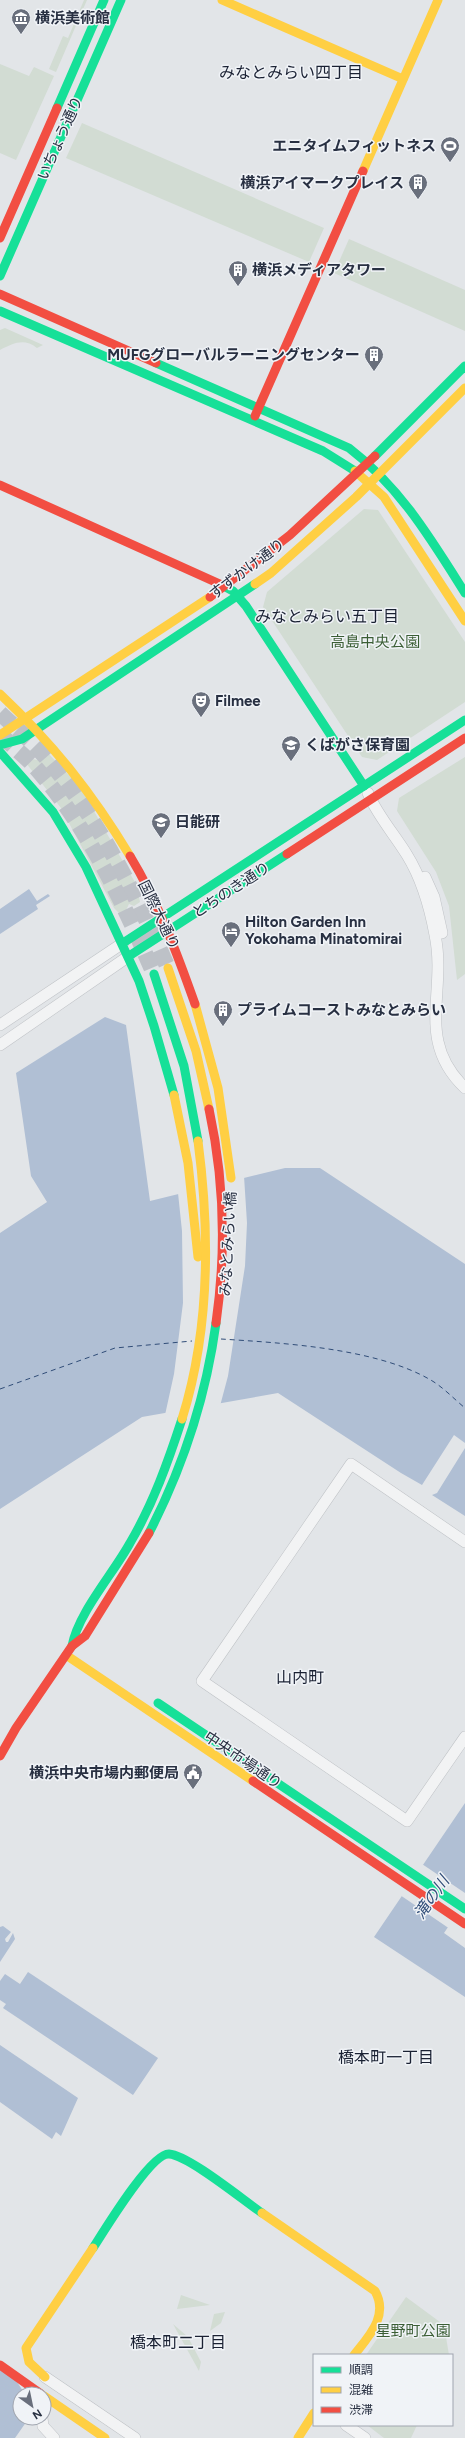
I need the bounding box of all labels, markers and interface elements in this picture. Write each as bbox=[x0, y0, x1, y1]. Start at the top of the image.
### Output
museum icon: 横浜美術館 bbox=[10, 7, 32, 35]
place label: 横浜美術館 bbox=[35, 9, 110, 27]
district label: みなとみらい四丁目 bbox=[219, 63, 363, 82]
street label: いちょう通り bbox=[33, 93, 87, 183]
sports icon: エニタイムフィットネス bbox=[439, 135, 461, 163]
place label: エニタイムフィットネス bbox=[272, 137, 436, 155]
building icon: 横浜アイマークプレイス bbox=[407, 172, 429, 200]
place label: 横浜アイマークプレイス bbox=[240, 174, 404, 192]
building icon: 横浜メディアタワー bbox=[227, 259, 249, 287]
place label: 横浜メディアタワー bbox=[252, 261, 386, 279]
building icon: MUFGグローバルラーニングセンター bbox=[363, 344, 385, 372]
place label: MUFGグローバルラーニングセンター bbox=[107, 346, 360, 364]
street label: すずかけ通り bbox=[206, 535, 288, 603]
district label: みなとみらい五丁目 bbox=[255, 607, 399, 626]
park label: 高島中央公園 bbox=[330, 633, 420, 651]
theatre icon: Filmee bbox=[190, 690, 212, 718]
place label: Filmee bbox=[215, 692, 261, 710]
school or university icon: くばがさ保育園 bbox=[280, 734, 302, 762]
place label: くばがさ保育園 bbox=[305, 736, 410, 754]
school or university icon: 日能研 bbox=[150, 811, 172, 839]
place label: 日能研 bbox=[175, 813, 220, 831]
street label: とちのき通り bbox=[189, 858, 273, 922]
street label: 国際大通り bbox=[134, 877, 184, 953]
place label: Hilton Garden Inn Yokohama Minatomirai bbox=[245, 913, 402, 948]
hotel icon: Hilton Garden Inn Yokohama Minatomirai bbox=[220, 920, 242, 948]
building icon: プライムコーストみなとみらい bbox=[212, 999, 234, 1027]
place label: プライムコーストみなとみらい bbox=[237, 1001, 446, 1019]
street label: みなとみらい橋 bbox=[216, 1191, 240, 1297]
district label: 山内町 bbox=[276, 1668, 324, 1687]
street label: 中央市場通り bbox=[201, 1727, 285, 1793]
public building icon: 横浜中央市場内郵便局 bbox=[182, 1762, 204, 1790]
place label: 横浜中央市場内郵便局 bbox=[29, 1764, 179, 1782]
water label: 滝の川 bbox=[410, 1871, 454, 1922]
district label: 橋本町一丁目 bbox=[338, 2048, 434, 2067]
park label: 星野町公園 bbox=[375, 2322, 451, 2340]
district label: 橋本町二丁目 bbox=[130, 2333, 226, 2352]
legend bbox=[313, 2354, 453, 2426]
text: 順調 bbox=[349, 2363, 373, 2377]
text: 混雑 bbox=[349, 2383, 373, 2397]
north arrow bbox=[12, 2386, 52, 2426]
text: 渋滞 bbox=[349, 2403, 373, 2417]
text: N bbox=[30, 2406, 44, 2422]

